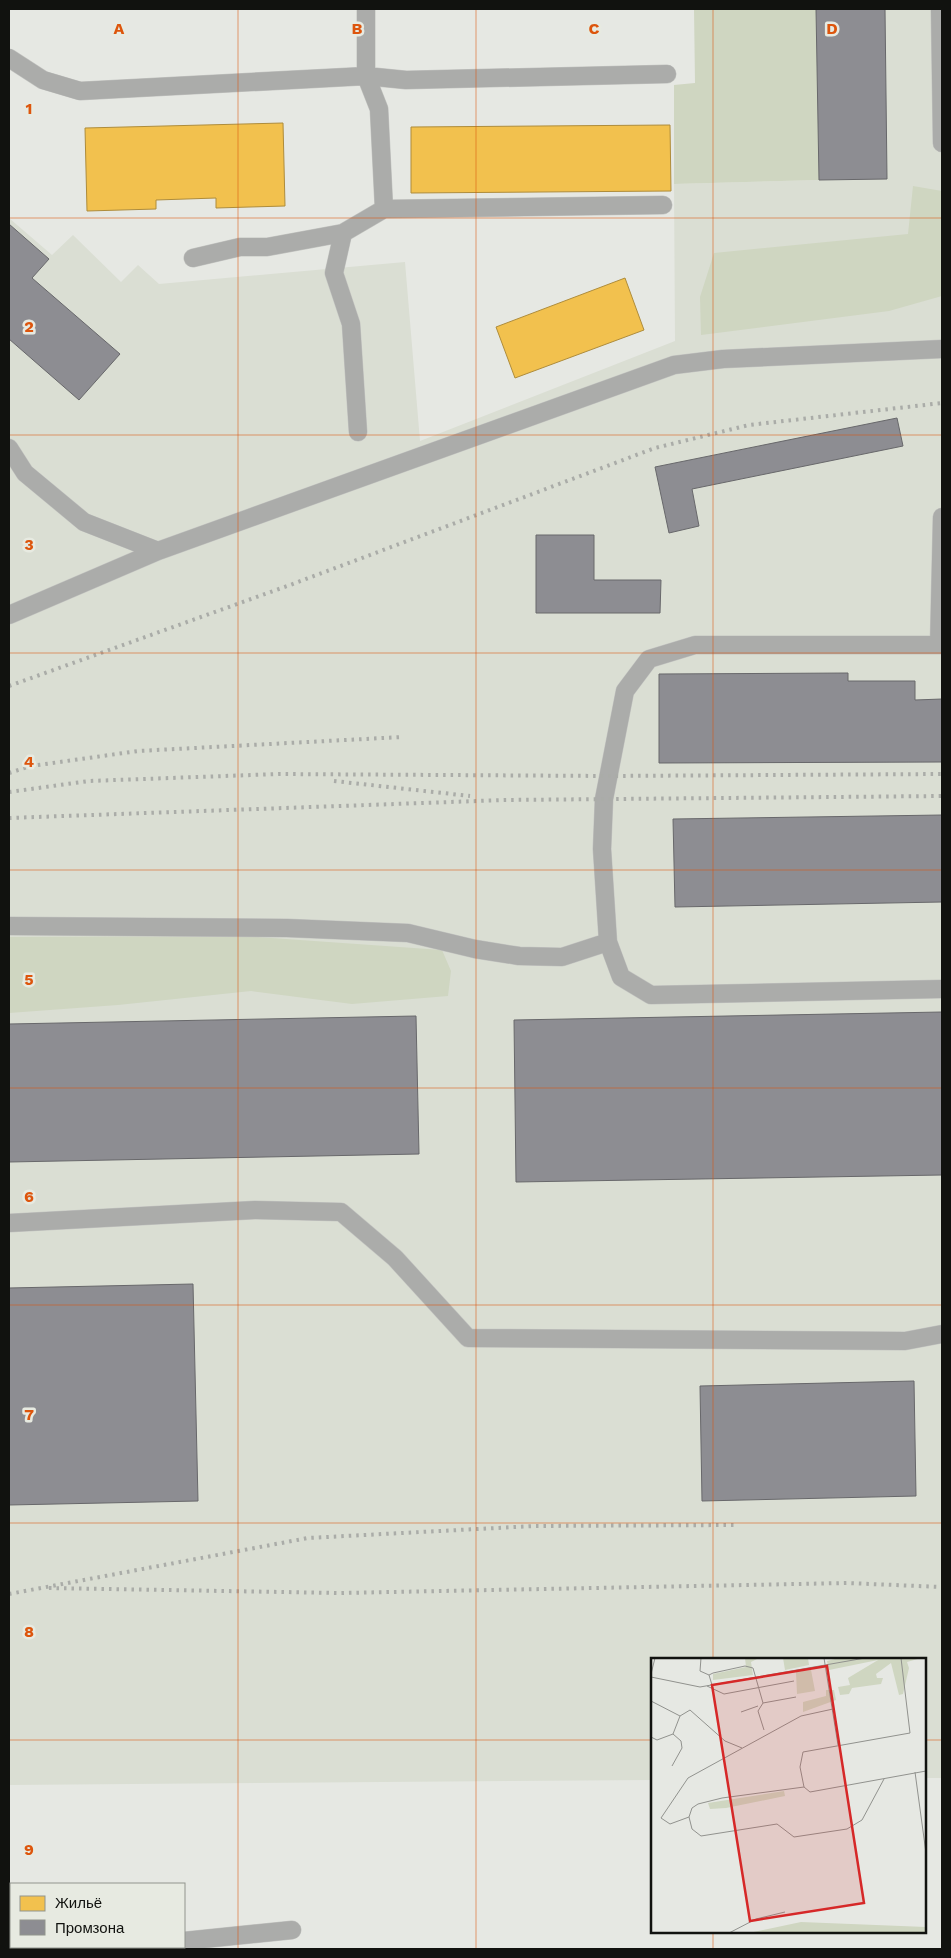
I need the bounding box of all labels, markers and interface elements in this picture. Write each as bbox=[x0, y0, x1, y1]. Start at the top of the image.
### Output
text: A bbox=[114, 19, 125, 38]
text: B bbox=[352, 19, 363, 38]
text: C bbox=[589, 19, 600, 38]
text: D bbox=[826, 19, 838, 38]
text: 1 bbox=[26, 99, 32, 118]
text: 2 bbox=[24, 317, 34, 336]
text: 3 bbox=[24, 535, 34, 554]
text: 4 bbox=[24, 752, 34, 771]
text: 5 bbox=[24, 970, 34, 989]
text: 6 bbox=[24, 1187, 34, 1206]
text: 7 bbox=[24, 1405, 34, 1424]
text: 8 bbox=[24, 1622, 34, 1641]
inset map bbox=[651, 1658, 926, 1933]
text: 9 bbox=[24, 1840, 34, 1859]
legend bbox=[10, 1883, 185, 1948]
text: Жильё bbox=[55, 1894, 102, 1912]
text: Промзона bbox=[55, 1919, 125, 1937]

